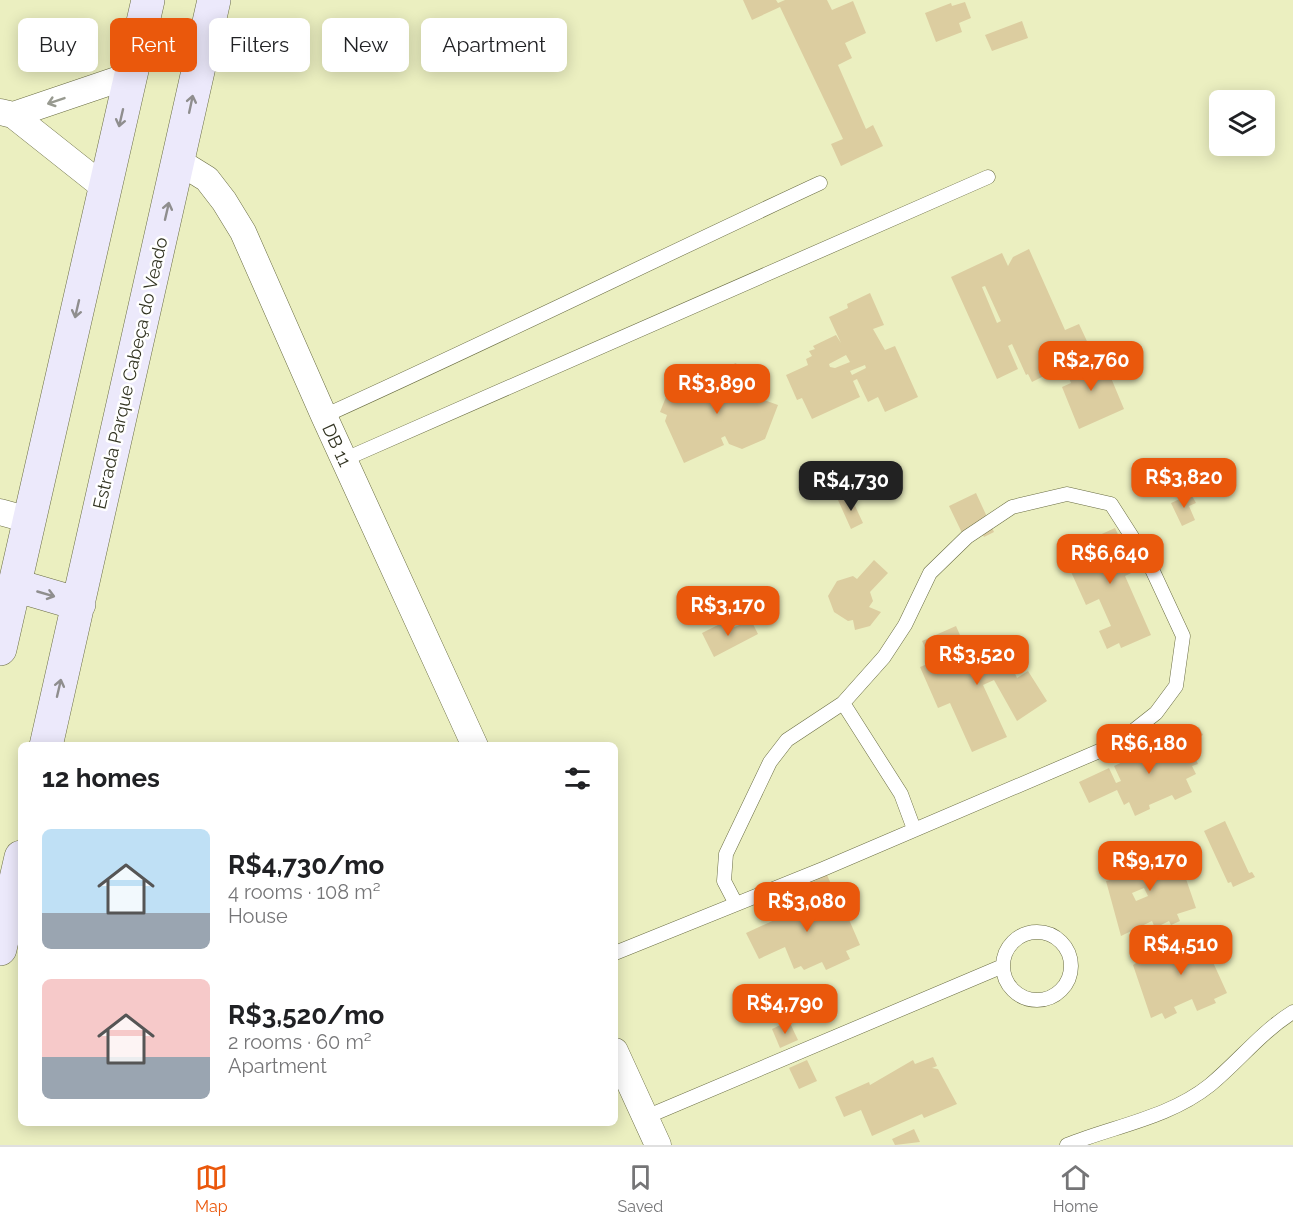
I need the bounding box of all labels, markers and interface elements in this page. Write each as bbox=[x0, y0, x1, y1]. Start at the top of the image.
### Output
chip: Buy bbox=[18, 18, 98, 72]
chip: Rent bbox=[110, 18, 197, 72]
chip: Filters bbox=[209, 18, 310, 72]
chip: New bbox=[322, 18, 409, 72]
chip: Apartment bbox=[421, 18, 567, 72]
map controls bbox=[1209, 90, 1275, 156]
button: layers bbox=[1209, 90, 1275, 156]
one-way arrow bbox=[186, 94, 197, 114]
one-way arrow bbox=[47, 96, 66, 107]
one-way arrow bbox=[115, 108, 126, 128]
one-way arrow bbox=[161, 202, 173, 221]
street label: Estrada Parque Cabeça do Veado bbox=[88, 235, 172, 511]
one-way arrow bbox=[71, 299, 83, 318]
pin: R$2,760 bbox=[1036, 341, 1146, 392]
text: R$2,760 bbox=[1052, 348, 1130, 372]
pin: R$3,890 bbox=[662, 364, 772, 415]
text: R$3,890 bbox=[678, 371, 756, 395]
street label: DB 11 bbox=[318, 420, 356, 470]
pin: R$3,820 bbox=[1129, 458, 1239, 509]
pin: R$4,730 bbox=[796, 461, 906, 512]
text: R$3,820 bbox=[1145, 465, 1223, 489]
text: R$4,730 bbox=[813, 468, 889, 492]
pin: R$6,640 bbox=[1055, 534, 1165, 585]
text: R$6,640 bbox=[1071, 541, 1149, 565]
pin: R$3,170 bbox=[673, 586, 783, 637]
one-way arrow bbox=[36, 589, 55, 600]
text: R$3,170 bbox=[690, 593, 766, 617]
pin: R$3,520 bbox=[922, 635, 1032, 686]
text: R$3,520 bbox=[939, 642, 1015, 666]
one-way arrow bbox=[54, 679, 66, 698]
pin: R$6,180 bbox=[1094, 724, 1204, 775]
text: R$6,180 bbox=[1111, 731, 1188, 755]
icon: filters bbox=[561, 762, 594, 795]
text: 12 homes bbox=[42, 763, 160, 793]
pin: R$9,170 bbox=[1095, 841, 1205, 892]
text: R$9,170 bbox=[1112, 848, 1188, 872]
text: R$4,730/mo bbox=[228, 850, 384, 880]
icon: home bbox=[90, 853, 162, 925]
text: 4 rooms · 108 m² bbox=[228, 880, 380, 904]
pin: R$3,080 bbox=[752, 882, 862, 933]
text: R$3,080 bbox=[768, 889, 846, 913]
text: House bbox=[228, 904, 288, 928]
pin: R$4,510 bbox=[1126, 925, 1236, 976]
text: R$4,510 bbox=[1143, 932, 1219, 956]
pin: R$4,790 bbox=[730, 984, 840, 1035]
text: R$4,790 bbox=[747, 991, 823, 1015]
text: R$3,520/mo bbox=[228, 1000, 384, 1030]
icon: home bbox=[90, 1003, 162, 1075]
text: 2 rooms · 60 m² bbox=[228, 1030, 372, 1054]
text: Apartment bbox=[228, 1054, 327, 1078]
tab: Map bbox=[195, 1161, 228, 1216]
tab: Saved bbox=[617, 1161, 663, 1216]
tab: Home bbox=[1053, 1161, 1098, 1216]

